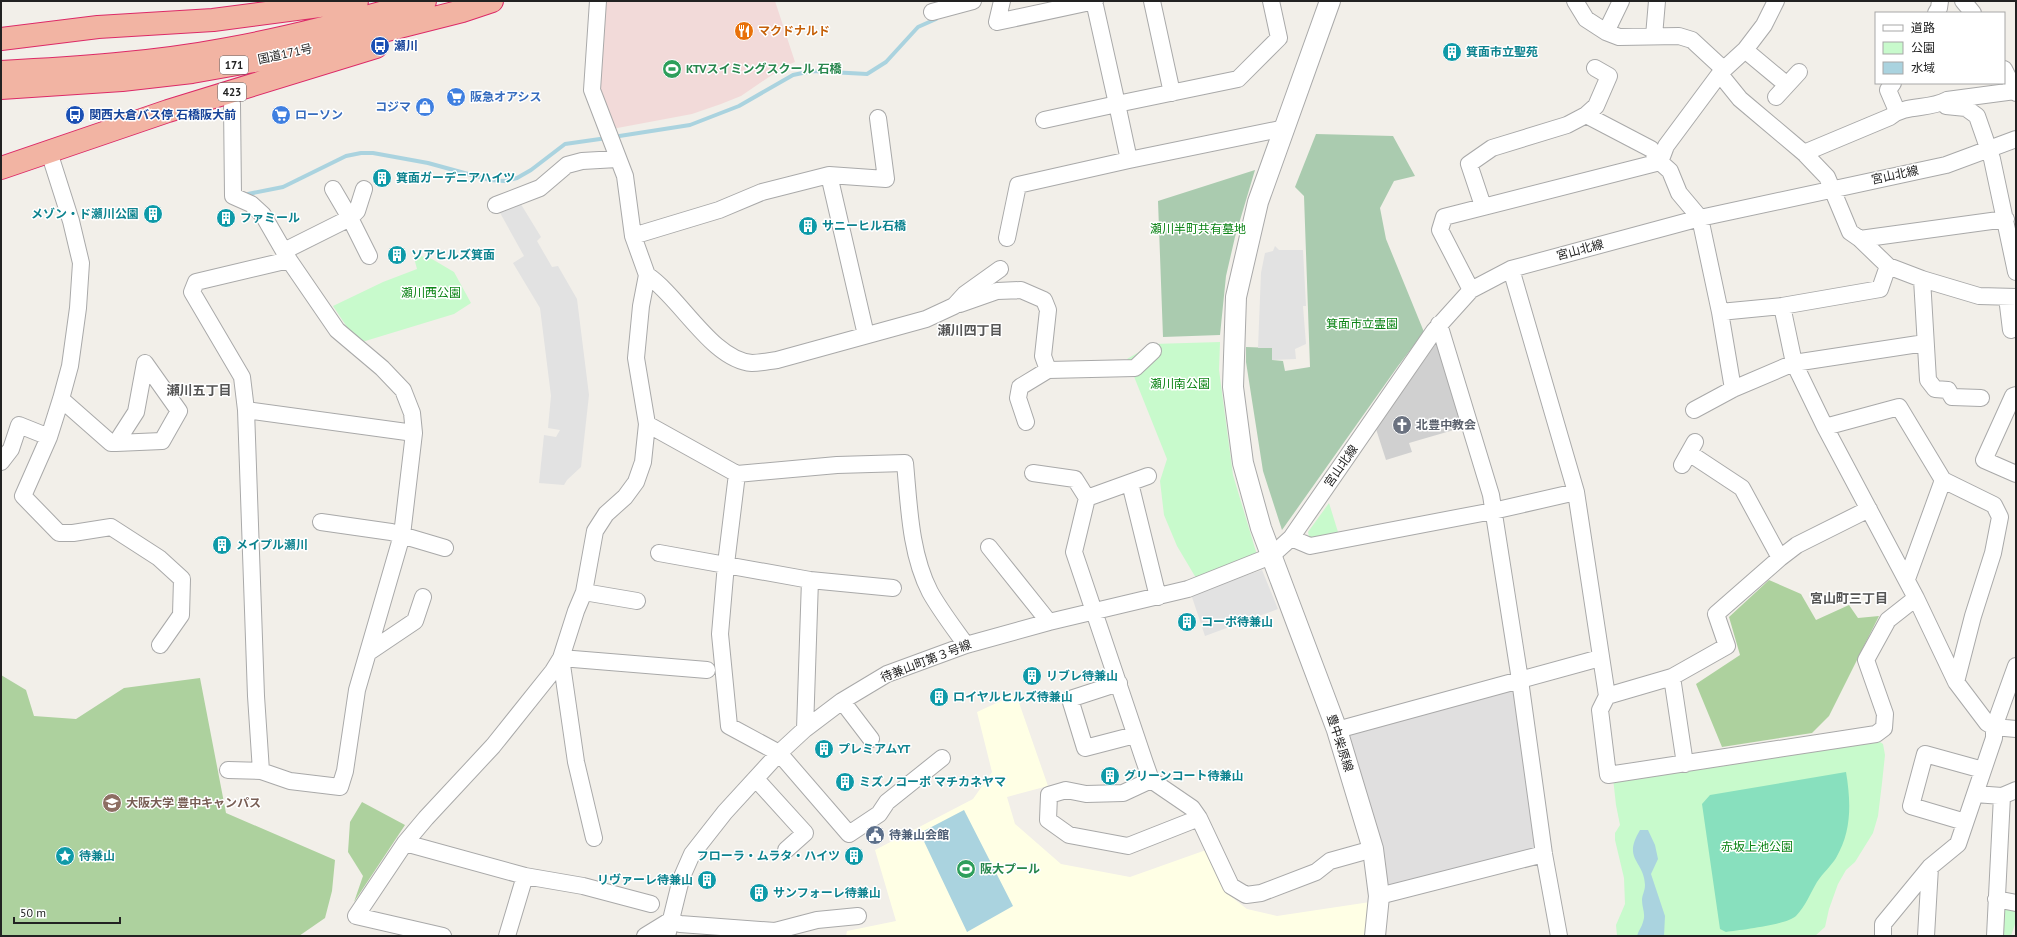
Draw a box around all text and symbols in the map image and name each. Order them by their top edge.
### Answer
legend [1875,12,2005,84]
restaurant icon: マクドナルド [733,20,755,42]
text: 道路 [1911,20,1935,35]
place label: マクドナルド [758,23,830,38]
bus stop icon: 瀬川 [369,35,391,57]
place label: 瀬川 [394,38,418,53]
street label: 国道171号 [256,40,314,67]
text: 公園 [1911,40,1935,55]
building icon: 箕面市立聖苑 [1441,41,1463,63]
place label: 箕面市立聖苑 [1466,44,1538,59]
road number: 171 [220,56,248,74]
sports icon: KTVスイミングスクール 石橋 [661,58,683,80]
text: 水域 [1911,60,1935,75]
place label: KTVスイミングスクール 石橋 [686,61,843,76]
road number: 423 [218,83,246,101]
supermarket icon: 阪急オアシス [445,86,467,108]
place label: 阪急オアシス [470,89,542,104]
shop icon: コジマ [414,96,436,118]
place label: コジマ [375,99,411,114]
bus stop icon: 関西大倉バス停 石橋阪大前 [64,104,86,126]
supermarket icon: ローソン [270,104,292,126]
place label: 関西大倉バス停 石橋阪大前 [89,107,236,122]
place label: ローソン [295,107,343,122]
street label: 宮山北線 [1870,162,1920,187]
building icon: 箕面ガーデニアハイツ [371,167,393,189]
place label: 箕面ガーデニアハイツ [396,170,515,185]
building icon: メゾン・ド瀬川公園 [142,203,164,225]
place label: メゾン・ド瀬川公園 [31,206,139,221]
building icon: ファミール [215,207,237,229]
place label: ファミール [240,210,300,225]
building icon: サニーヒル石橋 [797,215,819,237]
place label: サニーヒル石橋 [822,218,907,233]
park label: 瀬川半町共有墓地 [1150,221,1246,236]
street label: 宮山北線 [1555,236,1605,263]
building icon: ソアヒルズ箕面 [386,244,408,266]
place label: ソアヒルズ箕面 [411,247,495,262]
park label: 瀬川西公園 [401,285,461,300]
park label: 箕面市立霊園 [1326,316,1398,331]
district label: 瀬川四丁目 [937,322,1003,339]
park label: 瀬川南公園 [1150,376,1210,391]
district label: 瀬川五丁目 [166,382,232,399]
church icon: 北豊中教会 [1391,414,1413,436]
place label: 北豊中教会 [1416,417,1476,432]
street label: 宮山北線 [1321,442,1361,490]
building icon: メイプル瀬川 [211,534,233,556]
place label: メイプル瀬川 [236,537,308,552]
district label: 宮山町三丁目 [1810,590,1888,607]
building icon: コーポ待兼山 [1176,611,1198,633]
place label: コーポ待兼山 [1201,614,1273,629]
street label: 待兼山町第３号線 [878,636,973,685]
building icon: リブレ待兼山 [1021,665,1043,687]
place label: リブレ待兼山 [1046,668,1118,683]
building icon: ロイヤルヒルズ待兼山 [928,686,950,708]
place label: ロイヤルヒルズ待兼山 [953,689,1073,704]
street label: 豊中柴原線 [1324,712,1357,774]
building icon: プレミアムYT [813,738,835,760]
place label: プレミアムYT [838,741,910,756]
building icon: グリーンコート待兼山 [1099,765,1121,787]
place label: グリーンコート待兼山 [1124,768,1243,783]
building icon: ミズノコーポ マチカネヤマ [834,771,856,793]
place label: ミズノコーポ マチカネヤマ [859,774,1006,789]
school or university icon: 大阪大学 豊中キャンパス [101,792,123,814]
place label: 大阪大学 豊中キャンパス [126,795,261,810]
public building icon: 待兼山会館 [864,824,886,846]
place label: 待兼山会館 [889,827,949,842]
park label: 赤坂上池公園 [1721,839,1793,854]
place icon: 待兼山 [54,845,76,867]
building icon: フローラ・ムラタ・ハイツ [843,845,865,867]
place label: 待兼山 [79,848,115,863]
place label: フローラ・ムラタ・ハイツ [697,848,840,863]
sports icon: 阪大プール [955,858,977,880]
place label: 阪大プール [980,861,1040,876]
building icon: リヴァーレ待兼山 [696,869,718,891]
place label: リヴァーレ待兼山 [597,872,693,887]
building icon: サンフォーレ待兼山 [748,882,770,904]
place label: サンフォーレ待兼山 [773,885,881,900]
scale bar [14,899,120,925]
text: 50 m [20,905,46,920]

